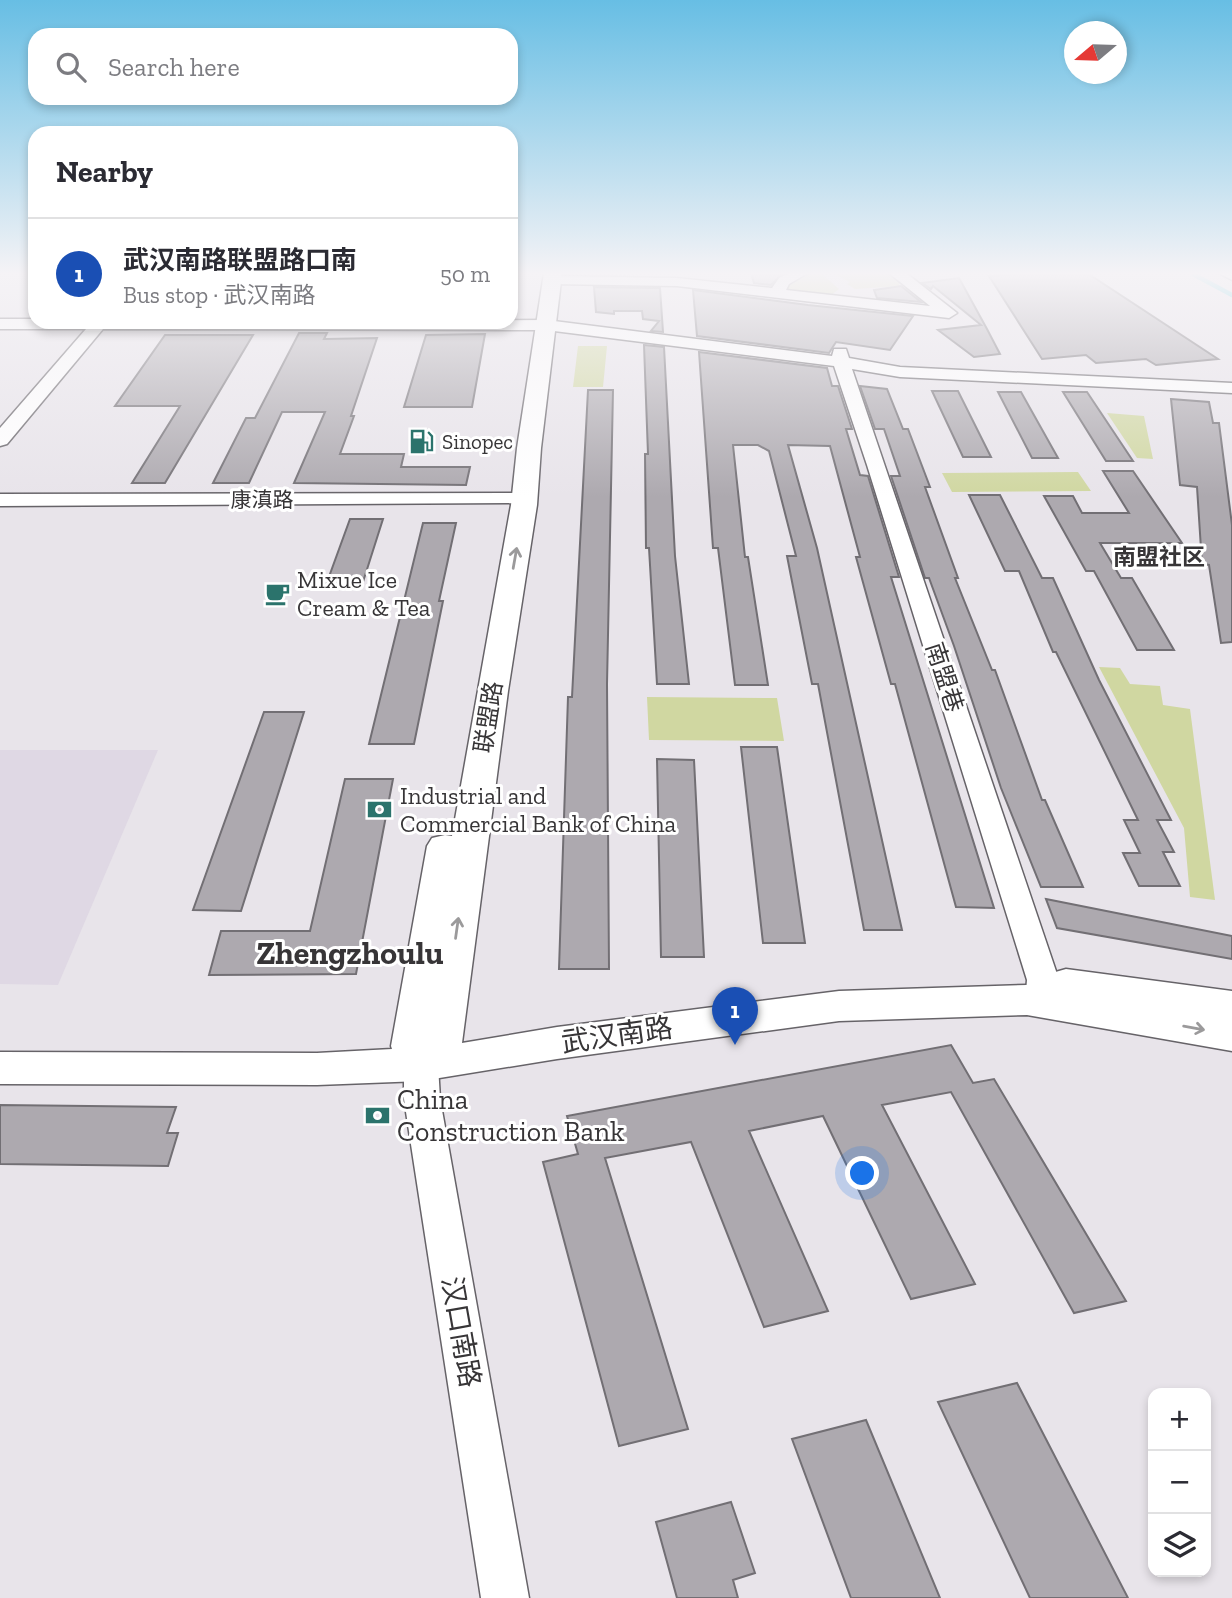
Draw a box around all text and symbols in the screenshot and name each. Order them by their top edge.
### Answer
north arrow [1064,21,1127,84]
search box [28,28,518,105]
icon: search [52,48,90,86]
text: Search here [108,51,240,83]
text: Nearby [56,154,153,190]
text: 武汉南路联盟路口南 [123,244,357,276]
text: 1 [74,260,84,288]
text: 50 m [440,260,490,288]
text: Bus stop · 武汉南路 [123,281,316,309]
fuel station icon: Sinopec [408,427,436,455]
place label: Sinopec [442,429,513,454]
street label: 康滇路 [231,487,294,512]
district label: 南盟社区 [1113,543,1205,571]
one-way arrow [509,547,522,570]
place label: Mixue Ice Cream & Tea [297,565,431,622]
cafe icon: Mixue Ice Cream & Tea [263,579,291,607]
street label: 南盟巷 [920,638,970,716]
street label: 联盟路 [468,679,508,755]
place label: Industrial and Commercial Bank of China [400,781,676,838]
bank icon: Industrial and Commercial Bank of China [366,795,394,823]
one-way arrow [451,917,464,940]
district label: Zhengzhoulu [256,934,444,972]
pin: 1 [712,987,758,1045]
street label: 武汉南路 [559,1011,675,1059]
one-way arrow [1182,1022,1204,1035]
place label: China Construction Bank [397,1083,625,1148]
bank icon: China Construction Bank [363,1101,391,1129]
your location [845,1156,879,1190]
street label: 汉口南路 [435,1274,487,1390]
map controls [1148,1388,1211,1577]
button: + [1148,1388,1211,1451]
button: − [1148,1451,1211,1514]
button: layers [1148,1514,1211,1577]

